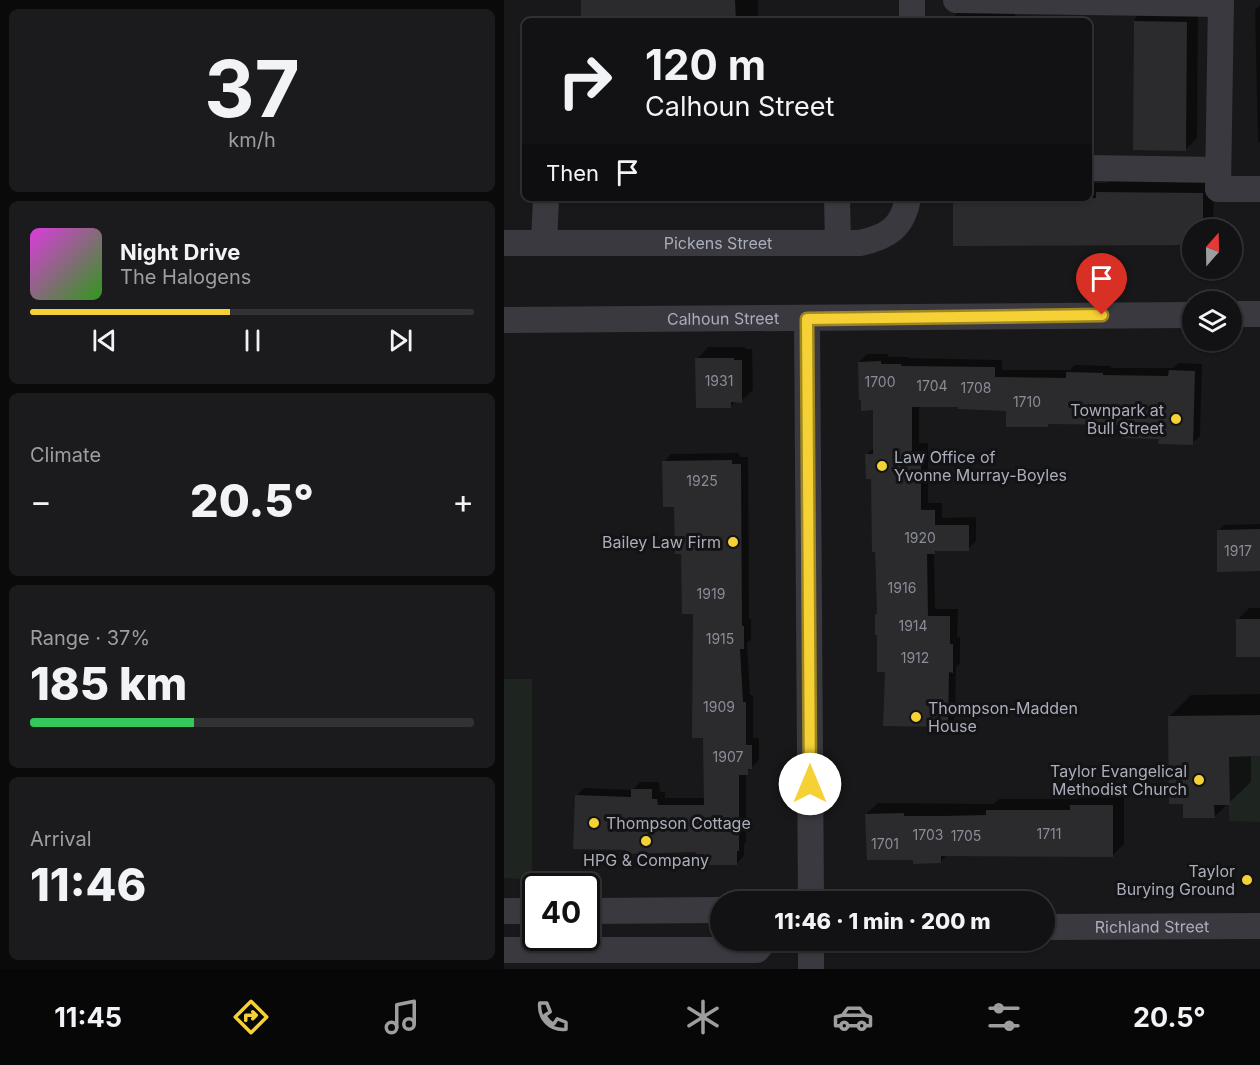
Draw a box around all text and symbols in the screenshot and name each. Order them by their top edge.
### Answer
text: 120 m [645,39,766,90]
text: 37 [204,41,300,136]
icon: right [546,42,624,120]
text: Calhoun Street [645,90,834,123]
text: km/h [228,128,276,152]
icon: arrive [611,156,644,189]
text: Then [546,160,599,186]
north arrow [1182,219,1242,279]
map controls [1182,219,1242,351]
street label: Pickens Street [664,233,772,253]
text: Night Drive [120,239,240,265]
pin [1076,253,1127,315]
icon: arrive [1085,262,1118,295]
text: The Halogens [120,265,251,289]
button: layers [1182,291,1242,351]
street label: Calhoun Street [667,308,779,329]
icon: previous [88,324,121,357]
icon: pause [236,324,269,357]
icon: next [384,324,417,357]
house number: 1931 [705,372,733,389]
house number: 1700 [864,373,896,390]
house number: 1704 [916,377,948,394]
house number: 1708 [961,379,991,396]
house number: 1710 [1013,393,1041,410]
place label: Townpark at Bull Street [1070,400,1164,438]
marker: Townpark at Bull Street [1169,412,1183,426]
text: Climate [30,443,101,467]
place label: Law Office of Yvonne Murray-Boyles [894,447,1067,485]
marker: Law Office of Yvonne Murray-Boyles [875,459,889,473]
house number: 1925 [686,472,718,489]
text: 20.5° [190,473,314,528]
text: − [30,481,52,521]
text: + [452,481,474,521]
house number: 1920 [904,529,936,546]
place label: Bailey Law Firm [602,532,721,552]
marker: Bailey Law Firm [726,535,740,549]
house number: 1917 [1224,542,1252,559]
house number: 1916 [888,579,916,596]
house number: 1919 [697,585,725,602]
house number: 1914 [898,617,928,634]
text: Range · 37% [30,626,150,650]
house number: 1915 [706,630,734,647]
house number: 1912 [901,649,929,666]
text: 185 km [30,656,187,711]
house number: 1909 [703,698,735,715]
place label: Thompson-Madden House [928,698,1078,736]
marker: Thompson-Madden House [909,710,923,724]
house number: 1907 [713,748,744,765]
position arrow [778,752,842,816]
place label: Taylor Evangelical Methodist Church [1050,761,1187,799]
marker: Taylor Evangelical Methodist Church [1192,773,1206,787]
place label: Thompson Cottage [606,813,751,833]
marker: Thompson Cottage [587,816,601,830]
house number: 1711 [1036,825,1062,842]
house number: 1703 [913,826,943,843]
text: Arrival [30,827,92,851]
house number: 1705 [951,827,981,844]
marker: HPG & Company [639,834,653,848]
house number: 1701 [871,835,899,852]
place label: HPG & Company [583,850,709,870]
text: 11:46 [30,857,146,912]
place label: Taylor Burying Ground [1116,861,1235,899]
speed limit sign: 40 [522,873,600,951]
marker: Taylor Burying Ground [1240,873,1254,887]
text: 11:46 · 1 min · 200 m [774,908,991,934]
street label: Richland Street [1095,916,1209,937]
icon: directions [230,996,272,1038]
icon: music [381,996,423,1038]
icon: phone [531,996,573,1038]
icon: climate [682,996,724,1038]
icon: car [832,996,874,1038]
icon: filters [983,996,1025,1038]
text: 11:45 [54,1001,122,1034]
text: 20.5° [1133,1001,1206,1034]

